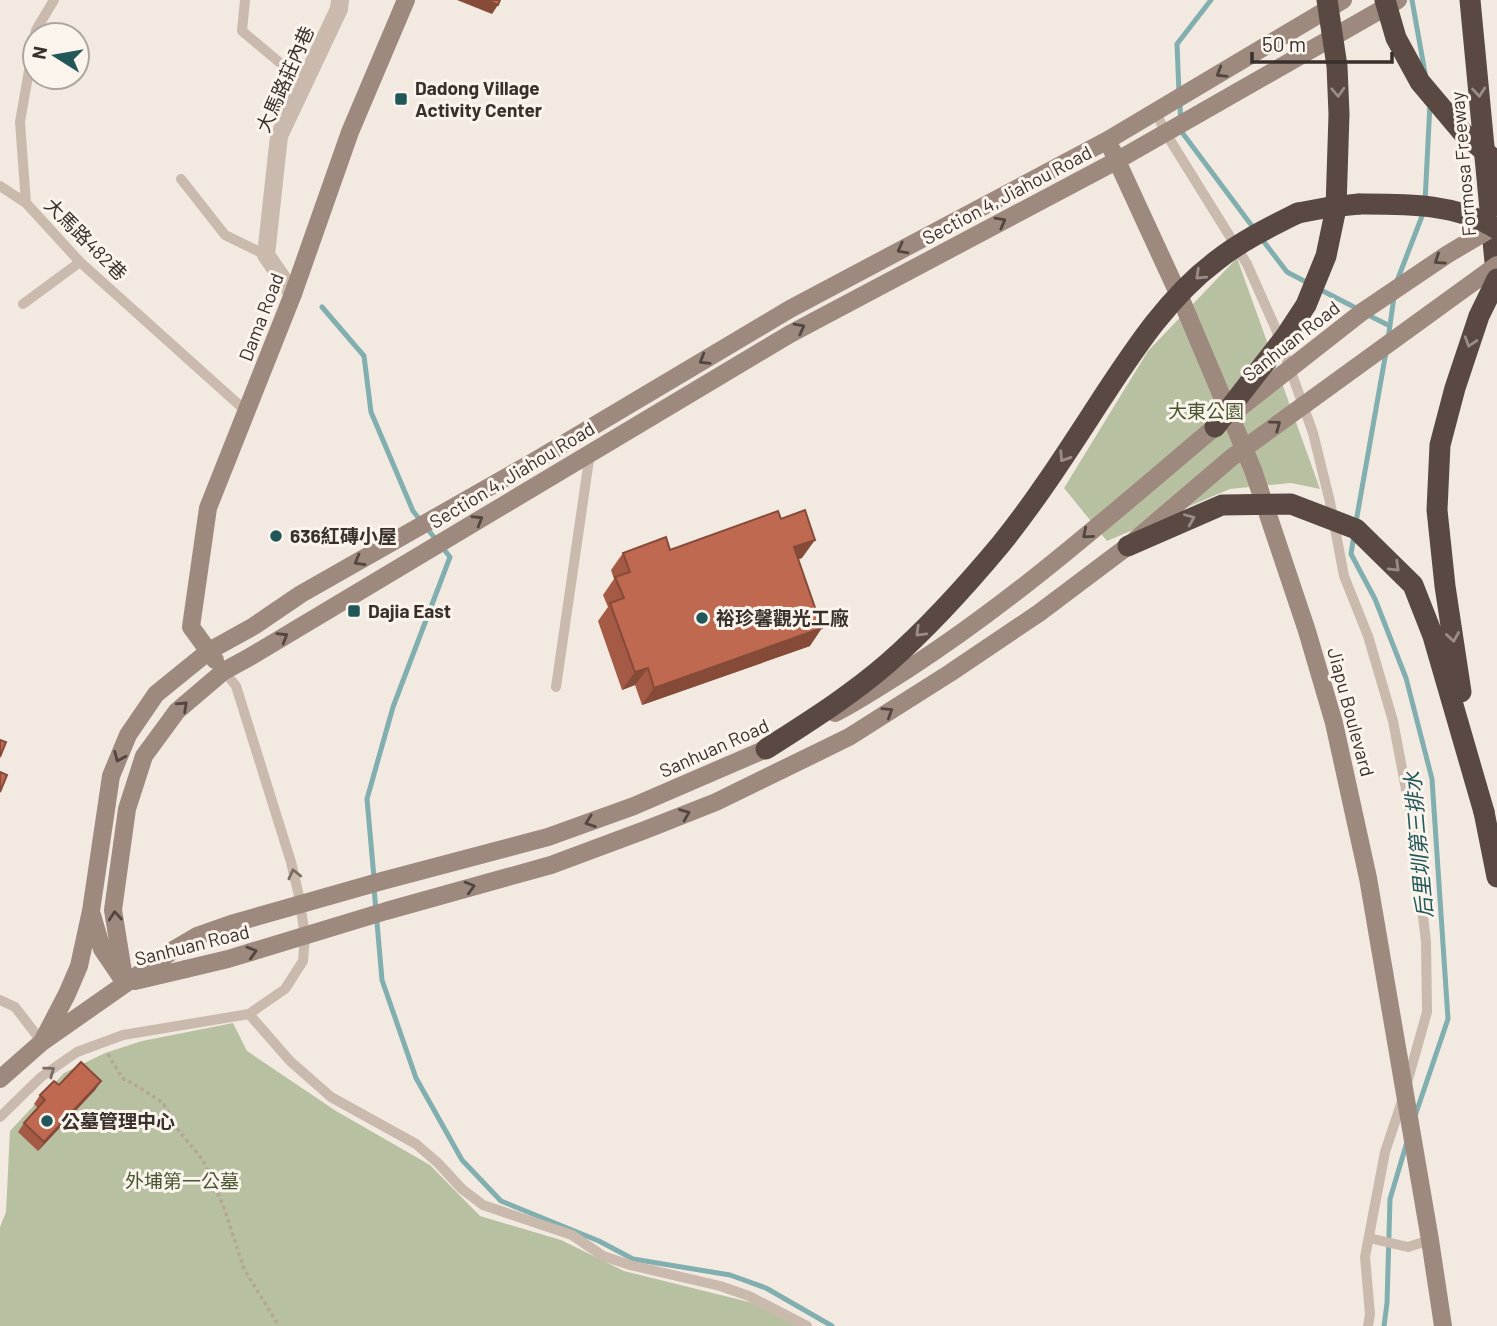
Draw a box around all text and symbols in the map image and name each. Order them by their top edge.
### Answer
north arrow [21,21,91,91]
scale bar [1252,21,1392,65]
street label: 大馬路莊內巷 [251,22,318,136]
text: 50 m [1262,31,1306,56]
text: N [26,44,51,61]
one-way arrow [1216,64,1229,77]
place label: Dadong Village Activity Center [415,76,543,121]
one-way arrow [1331,87,1346,98]
one-way arrow [1471,87,1486,98]
marker: Dadong Village Activity Center [393,91,409,107]
street label: Formosa Freeway [1445,91,1480,237]
street label: Section 4, Jiahou Road [918,140,1095,249]
street label: 大馬路482巷 [41,193,132,284]
one-way arrow [994,217,1006,230]
one-way arrow [897,241,910,254]
one-way arrow [1433,252,1446,265]
one-way arrow [1195,267,1208,280]
street label: Dama Road [233,269,288,364]
street label: Sanhuan Road [1237,295,1344,386]
one-way arrow [793,323,805,337]
one-way arrow [1464,335,1479,347]
one-way arrow [698,352,711,365]
park label: 大東公園 [1168,399,1244,422]
street label: Section 4, Jiahou Road [425,416,598,533]
one-way arrow [1268,421,1280,434]
one-way arrow [1059,449,1072,462]
one-way arrow [1184,513,1196,527]
one-way arrow [471,515,484,528]
place label: 636紅磚小屋 [290,524,397,547]
one-way arrow [1083,526,1096,538]
marker: 636紅磚小屋 [268,528,284,544]
one-way arrow [354,553,367,566]
one-way arrow [1387,559,1400,572]
place label: Dajia East [368,599,451,622]
marker: Dajia East [346,603,362,619]
place label: 裕珍馨觀光工廠 [716,606,849,629]
marker: 裕珍馨觀光工廠 [694,610,710,626]
one-way arrow [915,624,928,637]
one-way arrow [1445,631,1460,643]
one-way arrow [276,632,289,645]
street label: Jiapu Boulevard [1323,645,1380,779]
one-way arrow [175,702,188,714]
one-way arrow [881,707,894,720]
street label: Sanhuan Road [656,713,772,782]
one-way arrow [113,750,127,763]
water label: 后里圳第三排水 [1399,770,1436,919]
one-way arrow [679,809,691,823]
one-way arrow [584,814,596,828]
one-way arrow [288,869,302,881]
one-way arrow [464,881,476,896]
one-way arrow [108,910,123,921]
street label: Sanhuan Road [132,919,252,970]
one-way arrow [246,945,258,960]
one-way arrow [42,1067,55,1079]
place label: 公墓管理中心 [61,1109,175,1132]
marker: 公墓管理中心 [39,1113,55,1129]
park label: 外埔第一公墓 [125,1169,239,1192]

